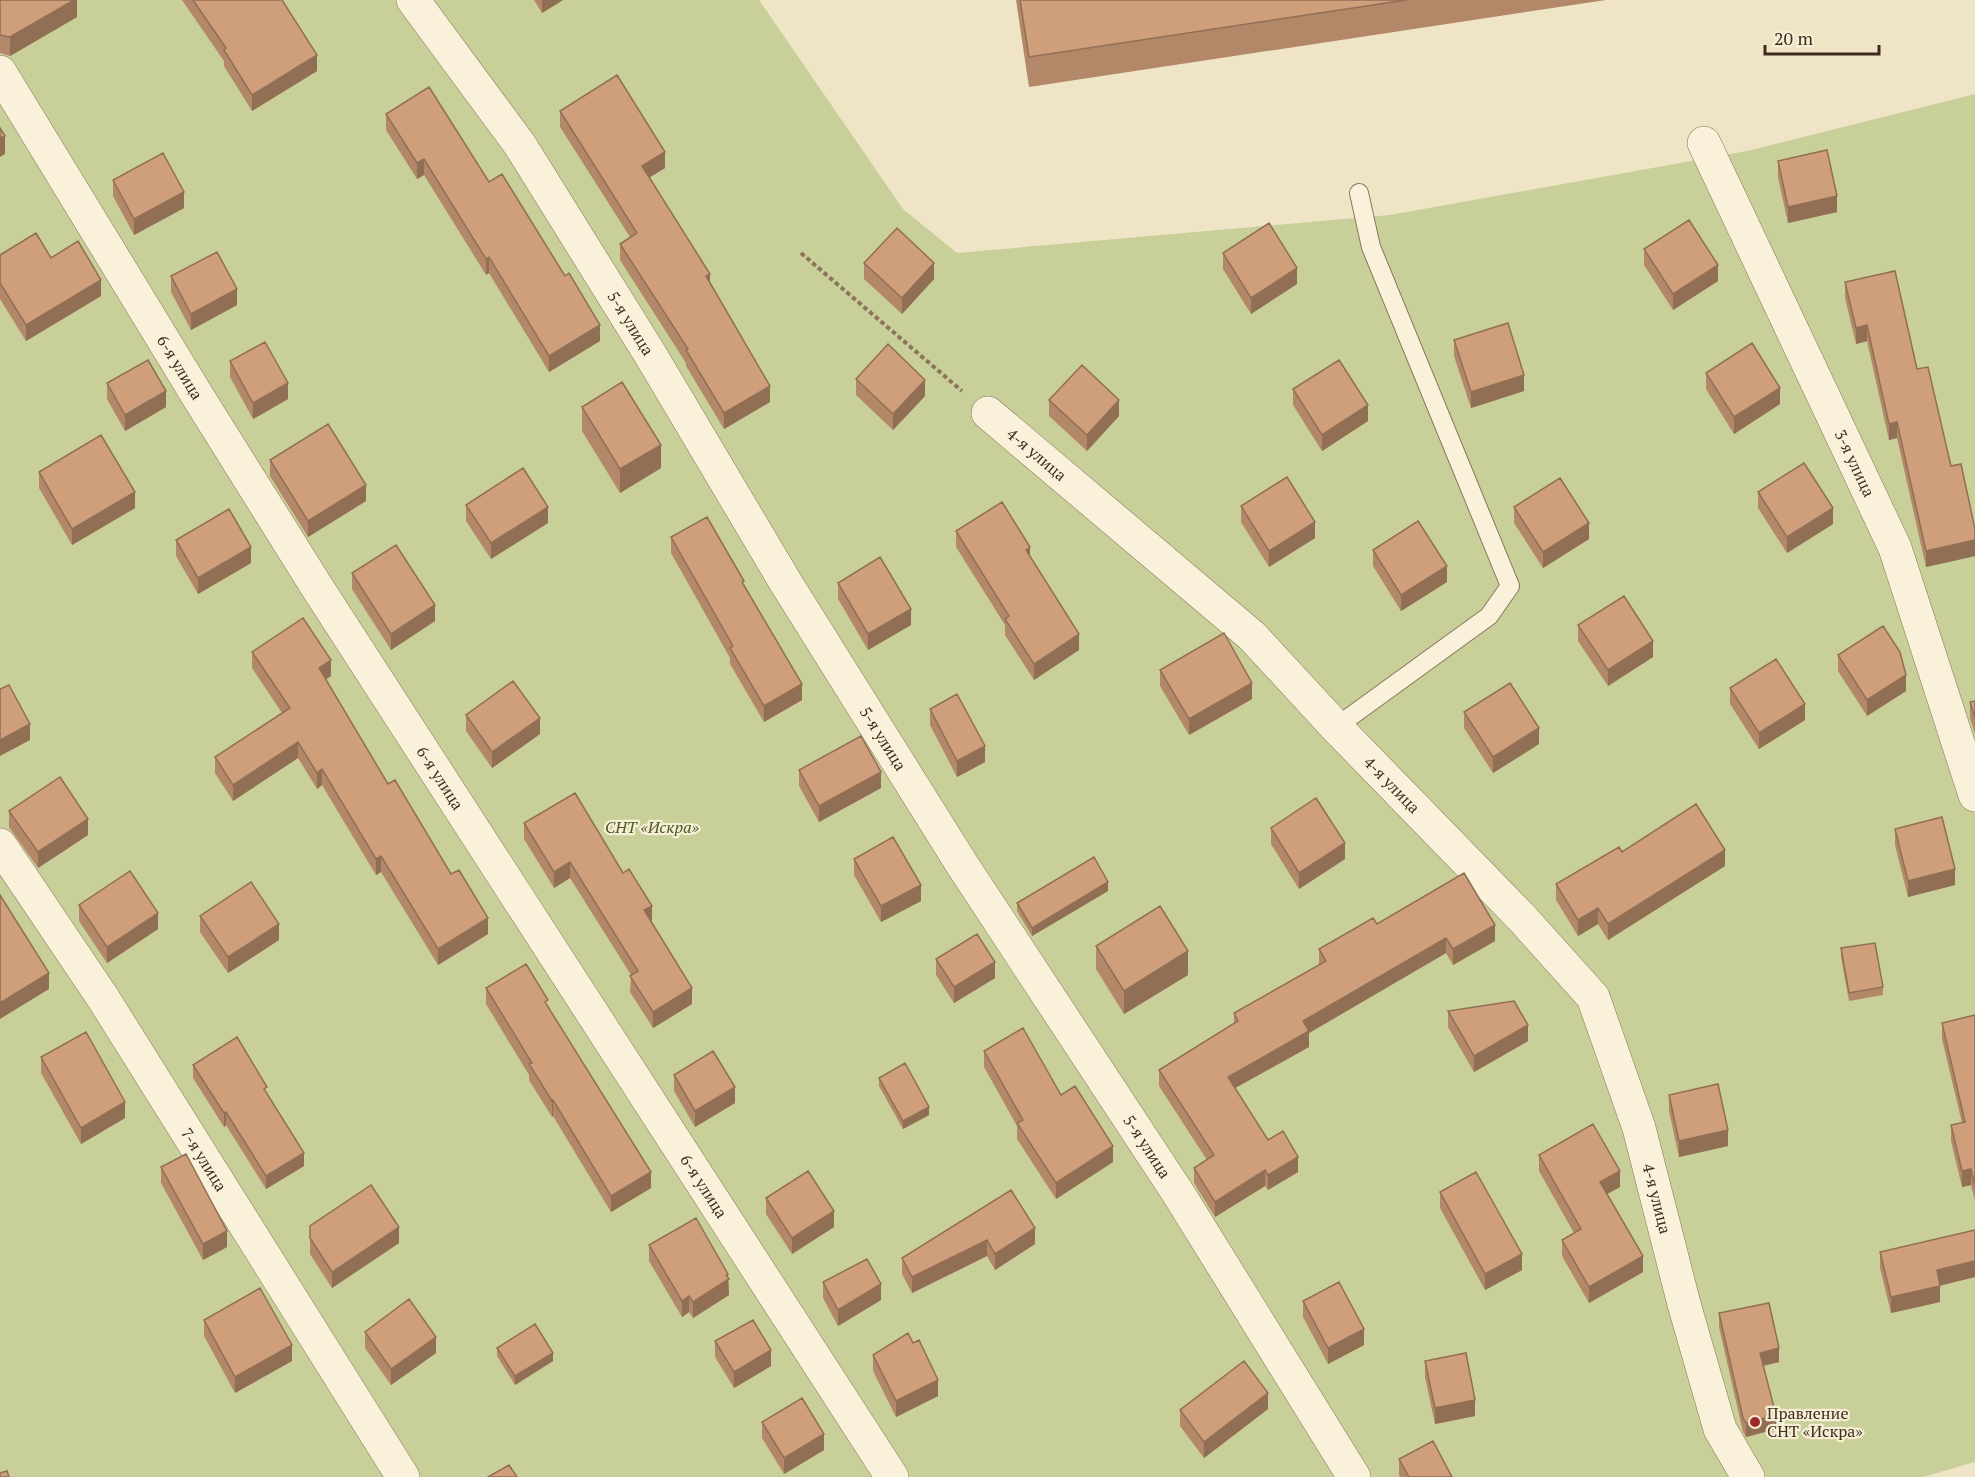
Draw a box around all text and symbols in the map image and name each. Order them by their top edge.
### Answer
scale bar [1765,18,1879,56]
text: 20 m [1774,26,1814,50]
street label: 5-я улица [602,287,659,359]
street label: 6-я улица [152,331,208,404]
street label: 4-я улица [1002,423,1071,486]
street label: 3-я улица [1830,426,1880,500]
street label: 5-я улица [855,702,912,775]
street label: 6-я улица [412,742,469,814]
street label: 4-я улица [1359,751,1425,818]
park label: СНТ «Искра» [605,816,700,838]
street label: 5-я улица [1118,1110,1176,1182]
street label: 7-я улица [176,1124,232,1195]
street label: 6-я улица [675,1150,733,1222]
street label: 4-я улица [1638,1161,1677,1236]
place label: Правление СНТ «Искра» [1767,1402,1863,1442]
marker: Правление СНТ «Искра» [1748,1415,1762,1429]

